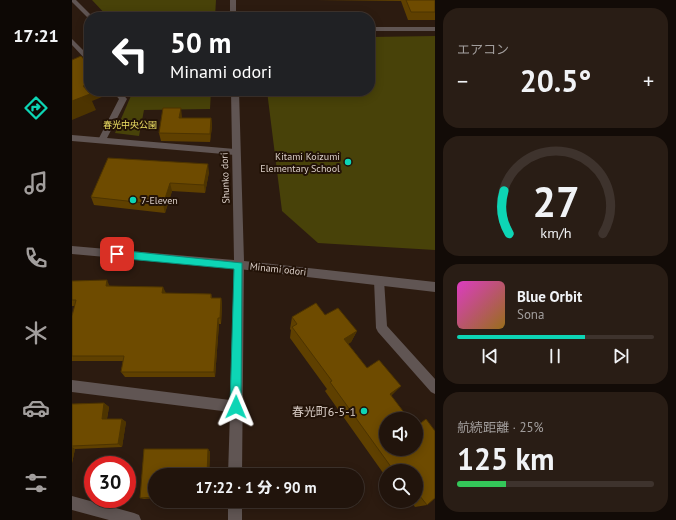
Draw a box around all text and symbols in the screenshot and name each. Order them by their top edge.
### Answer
text: 17:21 [13,24,59,47]
text: 50 m [170,24,231,61]
icon: left [104,28,156,80]
text: エアコン [457,41,509,58]
text: Minami odori [170,60,272,83]
text: 20.5° [520,61,591,100]
text: − [457,67,468,95]
text: + [643,67,654,95]
icon: directions [22,94,50,122]
park label: 春光中央公園 [103,119,157,130]
place label: Kitami Koizumi Elementary School [260,150,340,175]
street label: Shunko dori [218,152,232,204]
marker: Kitami Koizumi Elementary School [343,157,353,167]
icon: music [22,169,50,197]
text: 27 [532,175,579,228]
place label: 7-Eleven [141,194,178,207]
marker: 7-Eleven [128,195,138,205]
text: km/h [540,223,571,242]
pin [100,237,134,271]
icon: arrive [106,243,128,265]
icon: phone [22,244,50,272]
street label: Minami odori [249,260,307,278]
text: Blue Orbit [517,287,582,306]
text: Sona [517,306,544,323]
icon: climate [22,319,50,347]
icon: previous [479,345,501,367]
icon: pause [544,345,566,367]
icon: next [610,345,632,367]
position arrow [215,386,257,428]
icon: car [22,394,50,422]
place label: 春光町6-5-1 [292,404,356,419]
marker: 春光町6-5-1 [359,406,369,416]
map controls [379,412,423,508]
button: sound [379,412,423,456]
text: 航続距離 · 25% [457,419,544,436]
text: 125 km [457,439,555,478]
speed limit sign: 30 [84,456,136,508]
button: search [379,464,423,508]
icon: filters [22,469,50,497]
text: 17:22 · 1 分 · 90 m [195,478,317,497]

